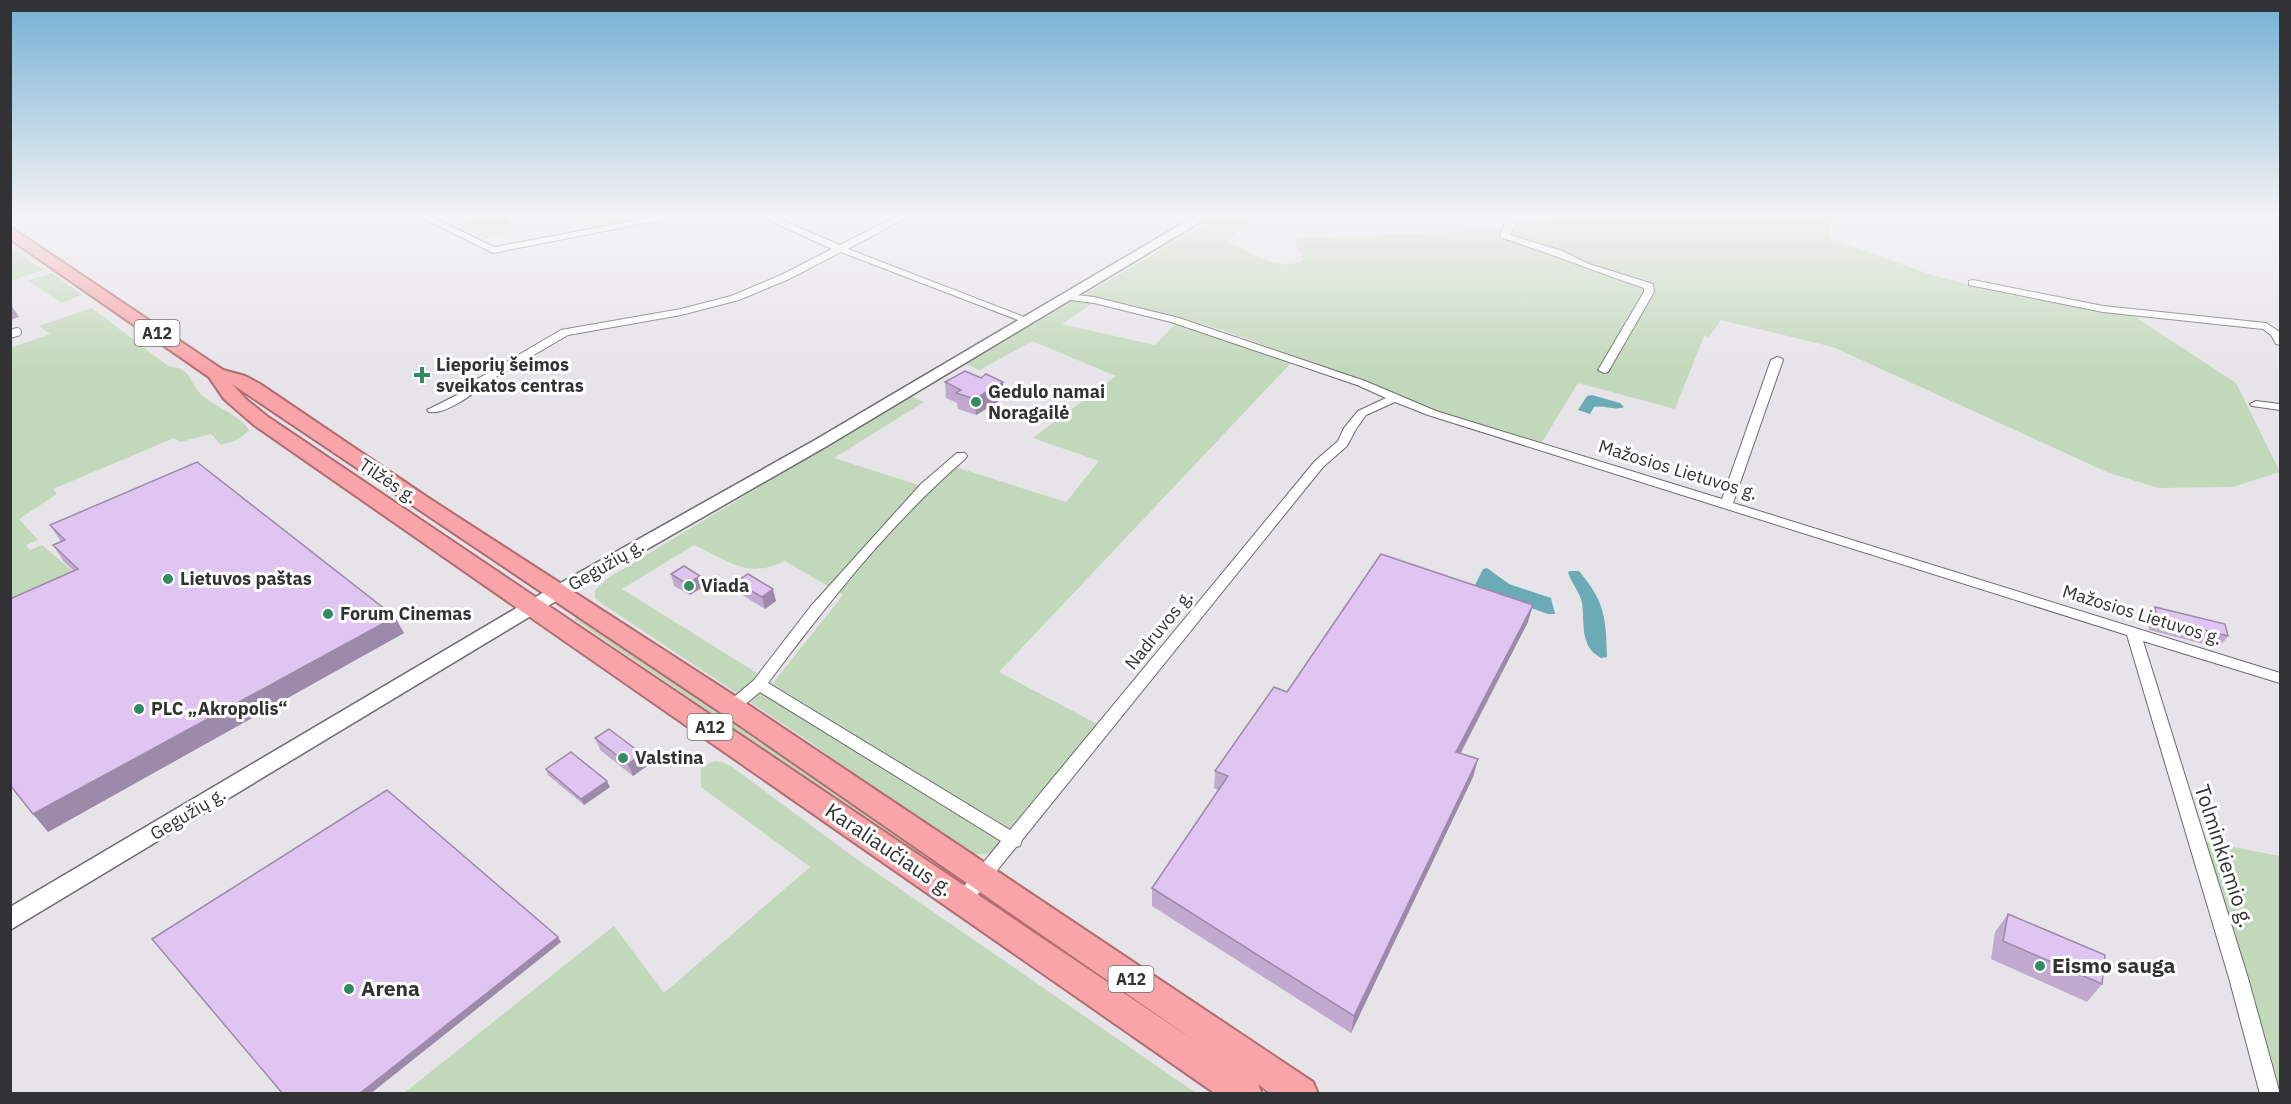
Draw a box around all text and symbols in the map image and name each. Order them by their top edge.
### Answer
road number: A12 [134,320,180,346]
place label: Lieporių šeimos sveikatos centras [436,353,584,397]
marker: Lieporių šeimos sveikatos centras [413,366,431,384]
place label: Gedulo namai Noragailė [988,380,1105,424]
marker: Gedulo namai Noragailė [969,395,983,409]
street label: Mažosios Lietuvos g. [1596,434,1761,505]
street label: Tilžės g. [355,453,422,508]
street label: Gegužių g. [564,534,648,596]
place label: Lietuvos paštas [180,567,312,590]
marker: Lietuvos paštas [161,572,175,586]
place label: Viada [701,574,749,597]
marker: Viada [682,579,696,593]
street label: Mažosios Lietuvos g. [2060,579,2225,650]
street label: Nadruvos g. [1119,585,1198,674]
place label: Forum Cinemas [340,602,472,625]
marker: Forum Cinemas [321,607,335,621]
place label: PLC „Akropolis“ [151,697,288,720]
marker: PLC „Akropolis“ [132,702,146,716]
road number: A12 [688,714,732,740]
place label: Valstina [635,746,704,769]
marker: Valstina [616,751,630,765]
street label: Tolminkiemio g. [2189,781,2261,931]
street label: Gegužių g. [146,782,230,845]
street label: Karaliaučiaus g. [820,796,959,902]
place label: Eismo sauga [2052,951,2176,979]
marker: Eismo sauga [2033,959,2047,973]
road number: A12 [1108,966,1154,992]
place label: Arena [361,974,420,1002]
marker: Arena [342,982,356,996]

